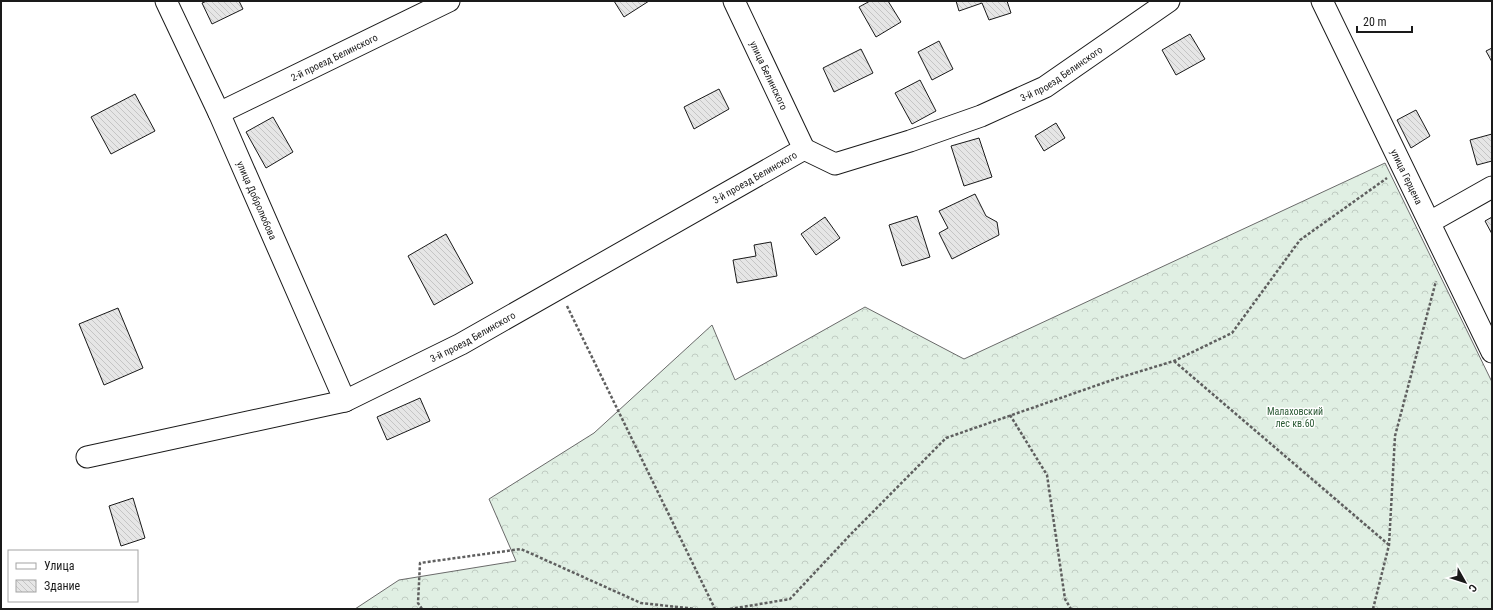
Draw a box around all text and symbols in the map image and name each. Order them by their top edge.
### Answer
scale bar [1357,8,1412,34]
text: 20 m [1363,15,1387,29]
street label: 2-й проезд Белинского [289,32,380,83]
street label: улица Белинского [748,39,790,112]
street label: 3-й проезд Белинского [1018,44,1105,104]
street label: улица Герцена [1389,147,1425,206]
street label: 3-й проезд Белинского [711,149,799,206]
street label: улица Добролюбова [235,159,279,242]
street label: 3-й проезд Белинского [428,309,517,364]
park label: Малаховский лес кв.60 [1267,406,1323,429]
legend [8,550,138,602]
text: Улица [44,559,75,573]
north arrow [1445,562,1485,602]
text: Здание [44,579,81,593]
text: С [1465,581,1479,595]

